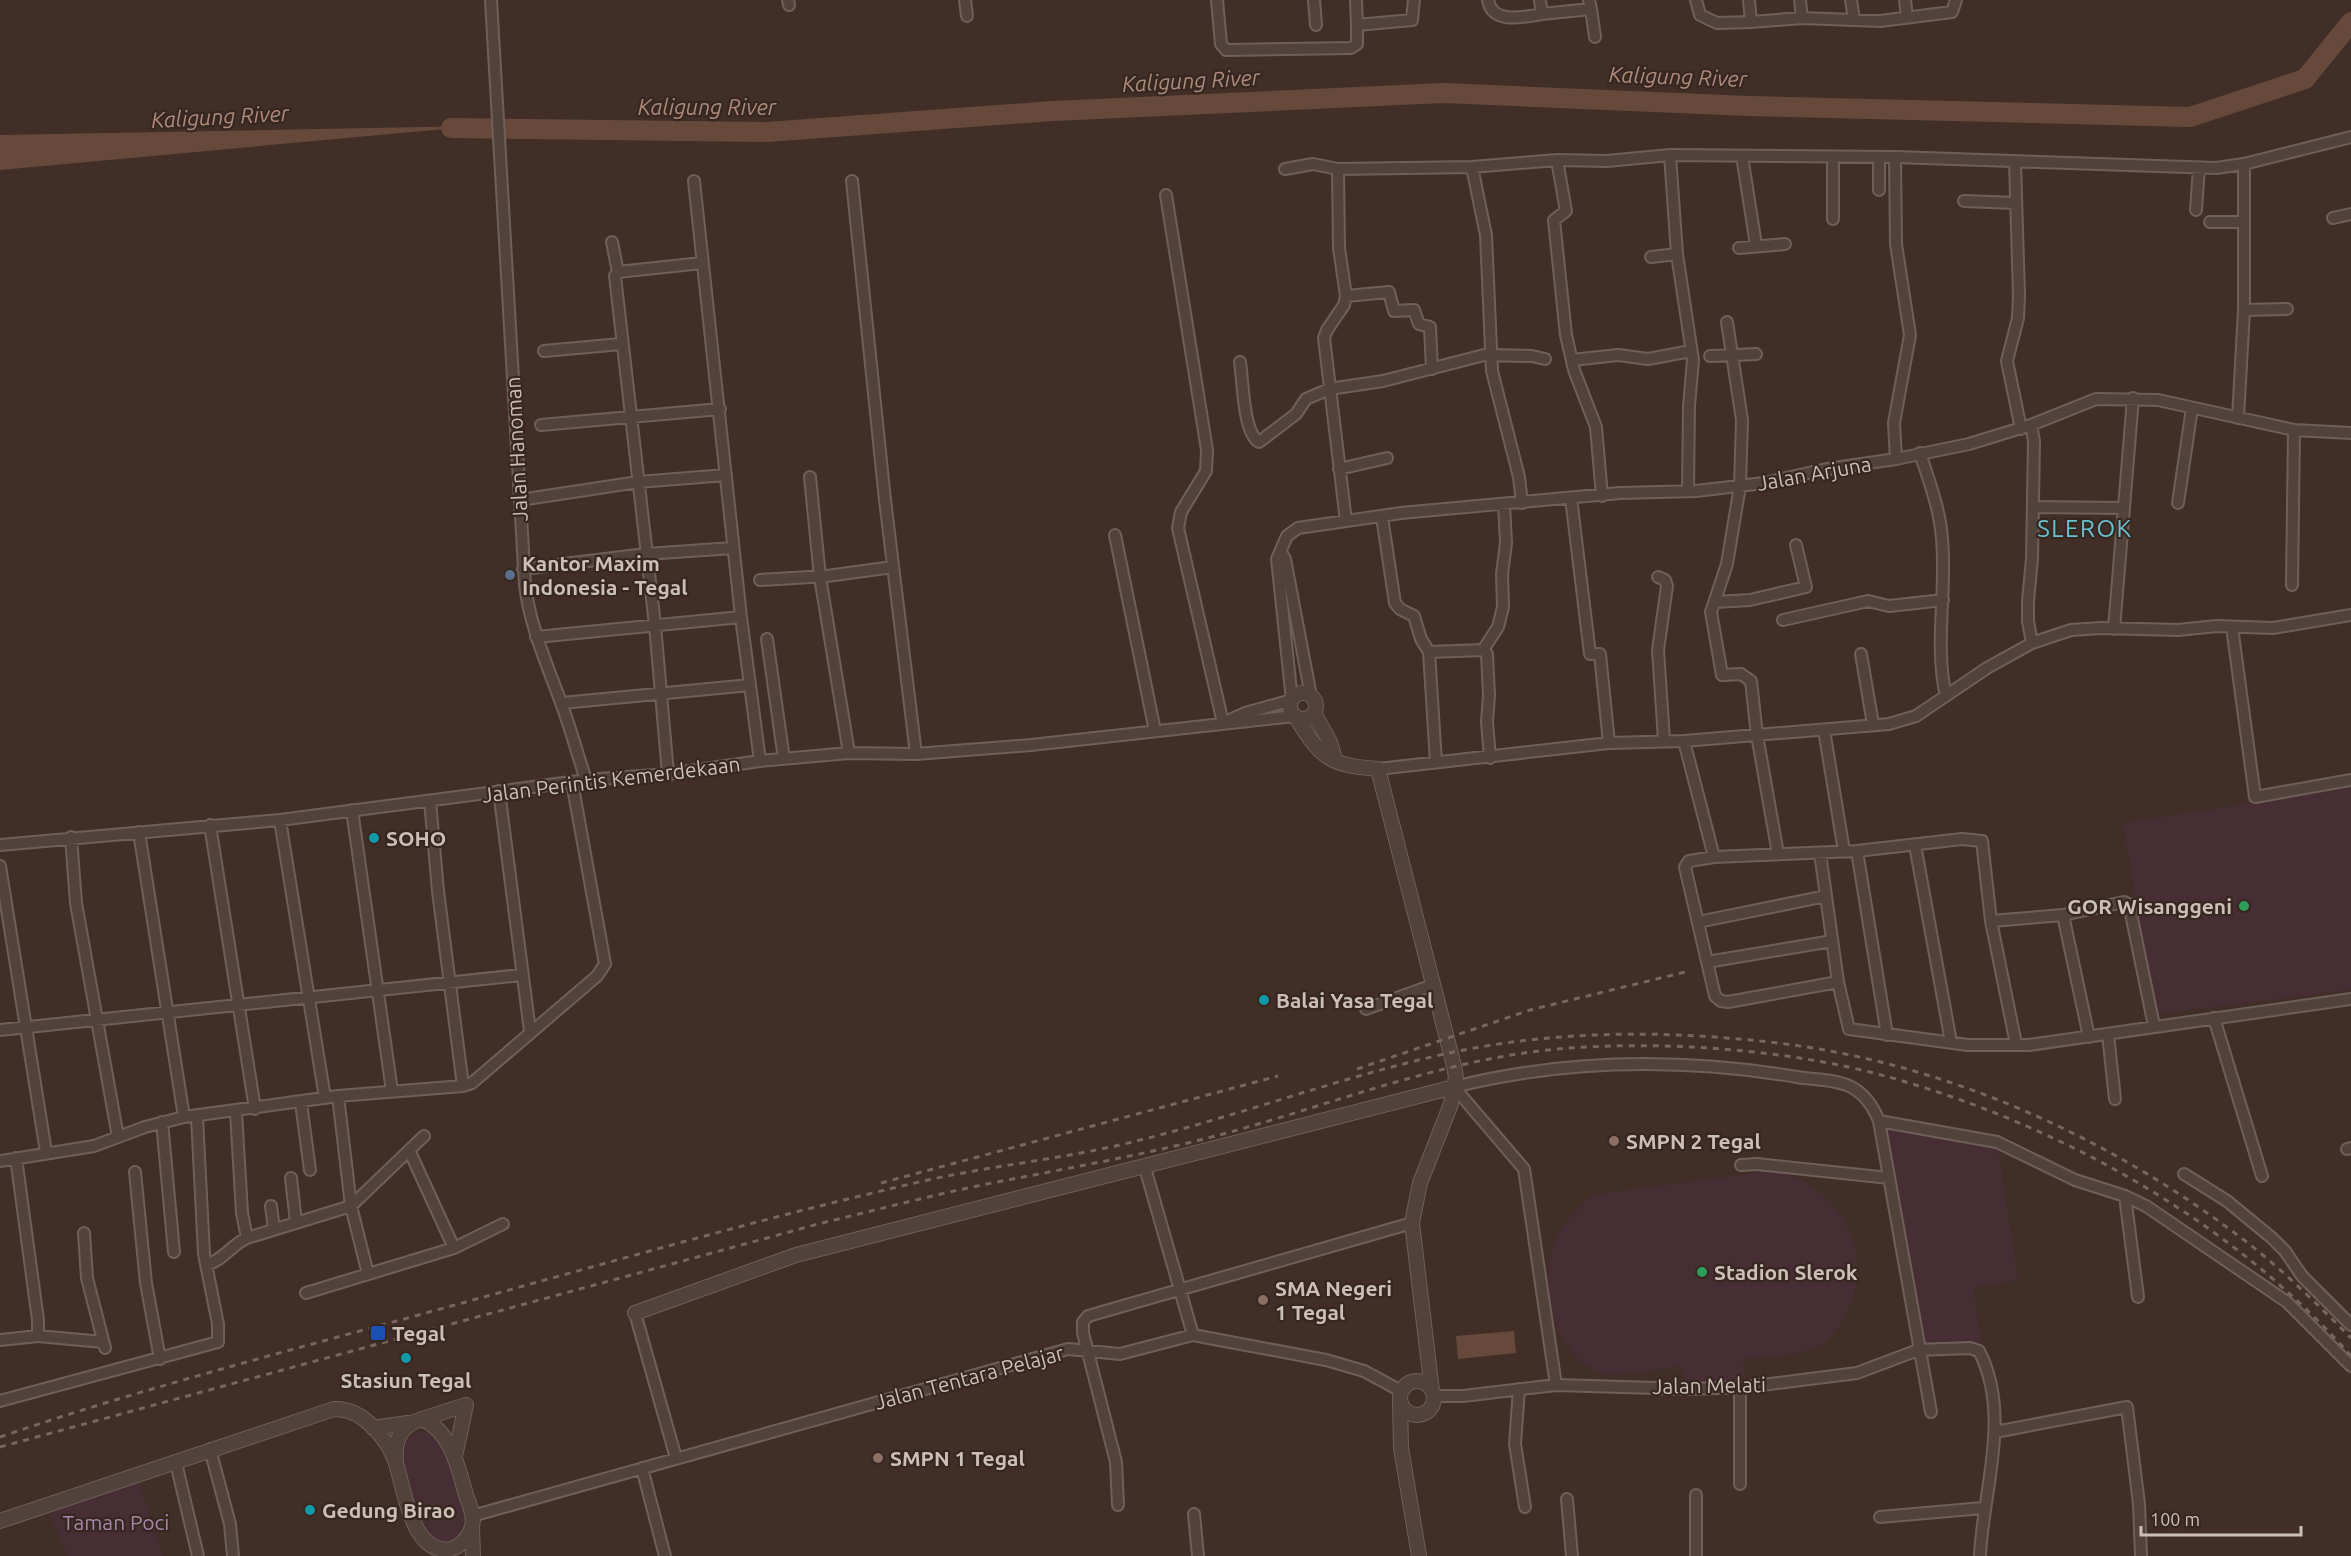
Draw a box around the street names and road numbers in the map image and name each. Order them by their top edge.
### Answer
street label: Jalan Hanoman [500,376,532,522]
street label: Jalan Arjuna [1755,451,1873,495]
street label: Jalan Perintis Kemerdekaan [480,751,742,807]
street label: Jalan Tentara Pelajar [872,1340,1066,1414]
street label: Jalan Melati [1652,1372,1766,1398]

